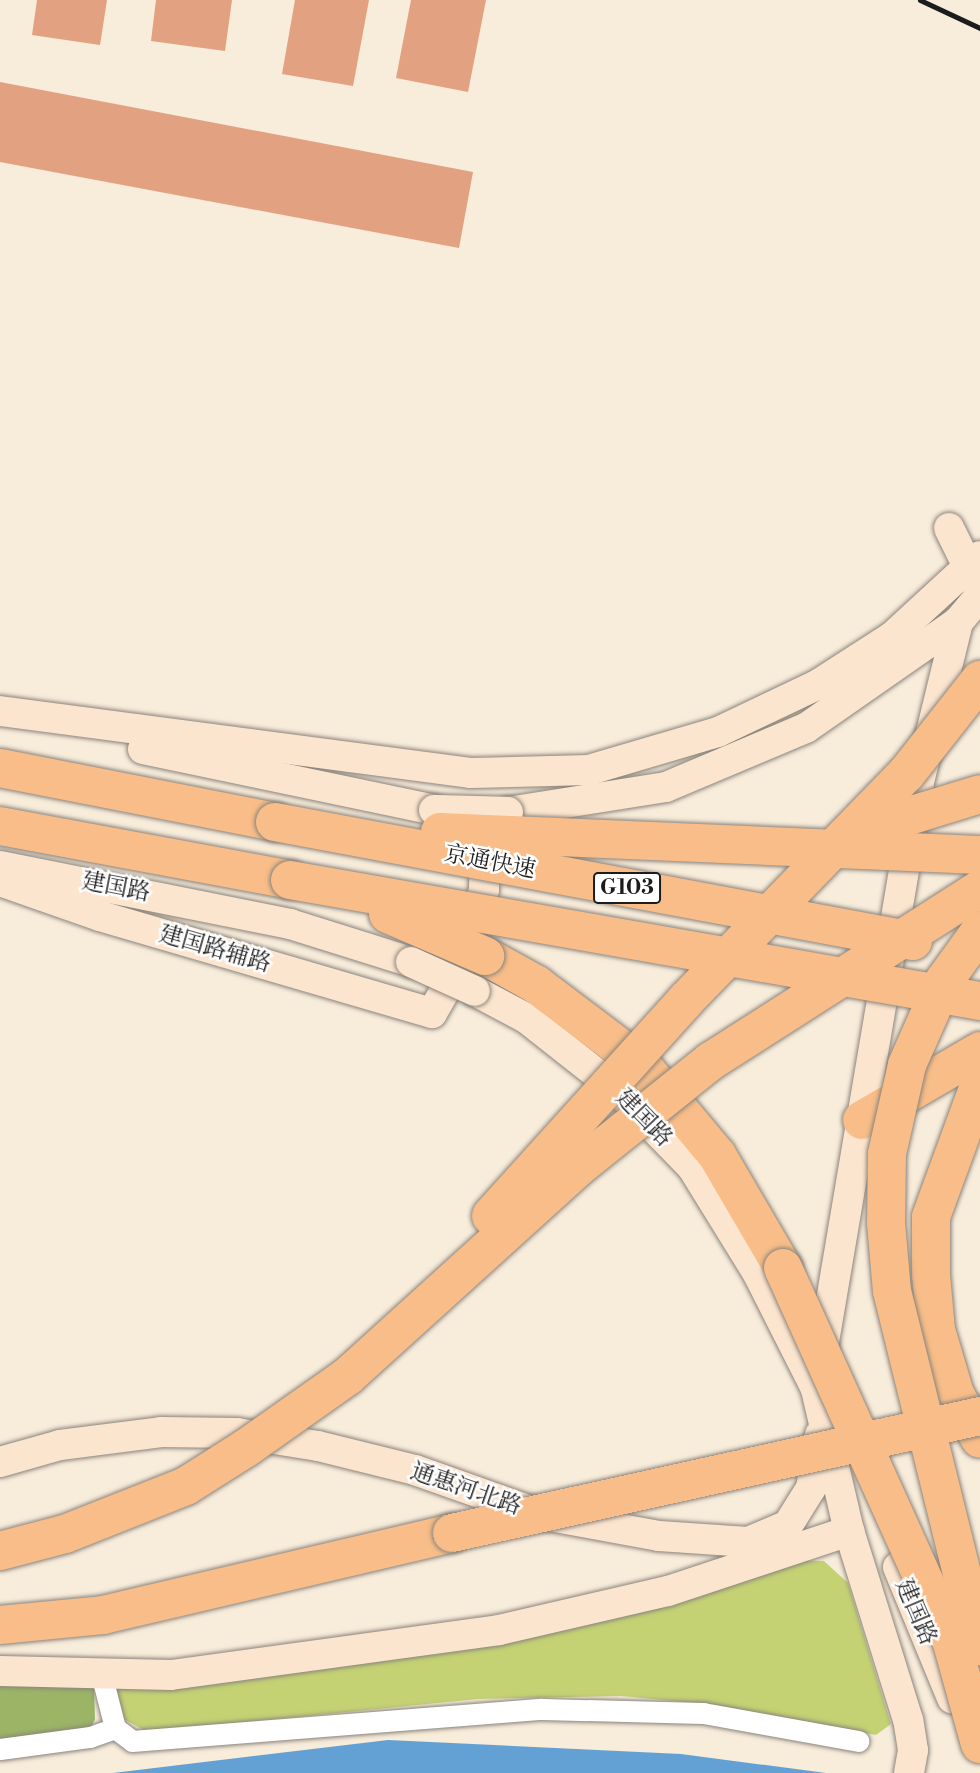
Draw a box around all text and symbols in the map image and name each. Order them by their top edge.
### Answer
street label: 京通快速 [442,840,538,884]
street label: 建国路 [80,867,152,907]
road number: G103 [592,870,662,906]
street label: 建国路辅路 [156,920,274,978]
street label: 建国路 [610,1084,678,1152]
street label: 通惠河北路 [407,1457,525,1521]
street label: 建国路 [890,1575,942,1649]

